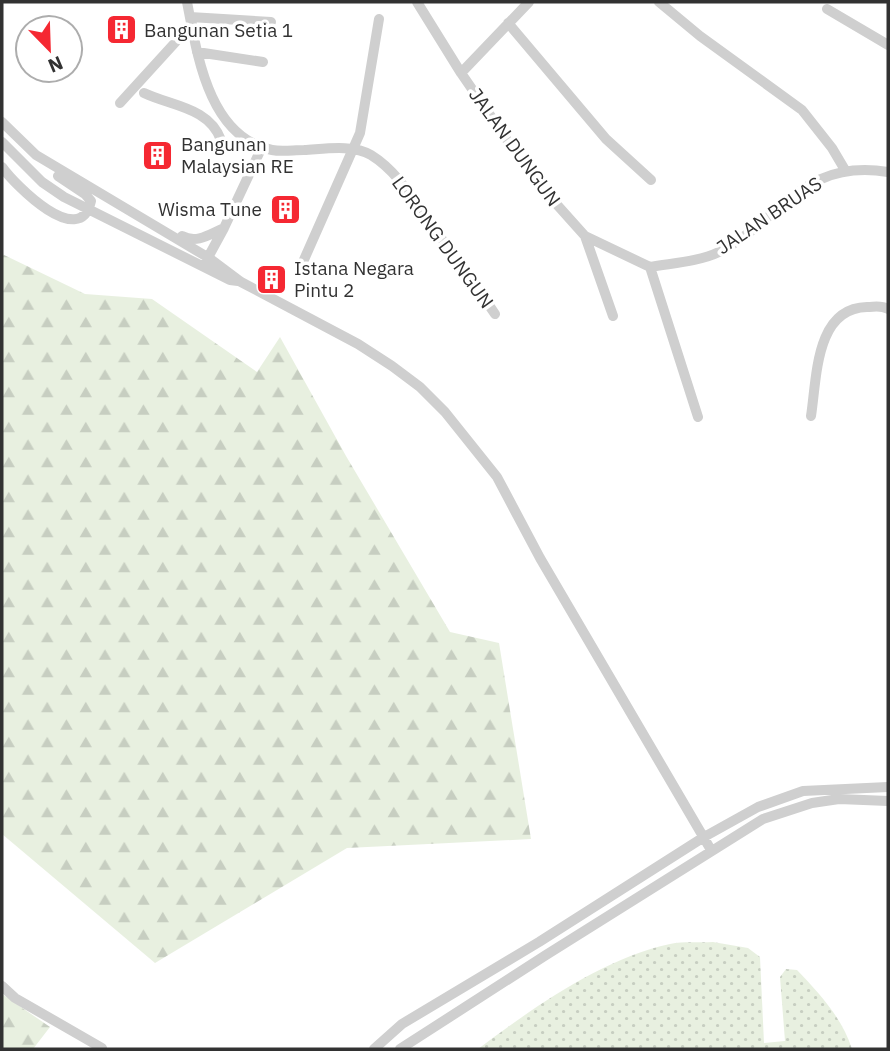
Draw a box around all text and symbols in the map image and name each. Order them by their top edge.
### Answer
building icon: Bangunan Setia 1 [104,13,138,47]
north arrow [14,14,84,84]
place label: Bangunan Setia 1 [144,18,293,42]
text: N [45,51,67,78]
street label: JALAN DUNGUN [464,83,566,211]
place label: Bangunan Malaysian RE [181,132,294,178]
building icon: Bangunan Malaysian RE [141,138,175,172]
street label: LORONG DUNGUN [387,171,499,313]
street label: JALAN BRUAS [712,171,826,259]
building icon: Wisma Tune [268,192,302,226]
place label: Wisma Tune [158,197,262,221]
place label: Istana Negara Pintu 2 [294,256,414,302]
building icon: Istana Negara Pintu 2 [254,262,288,296]

